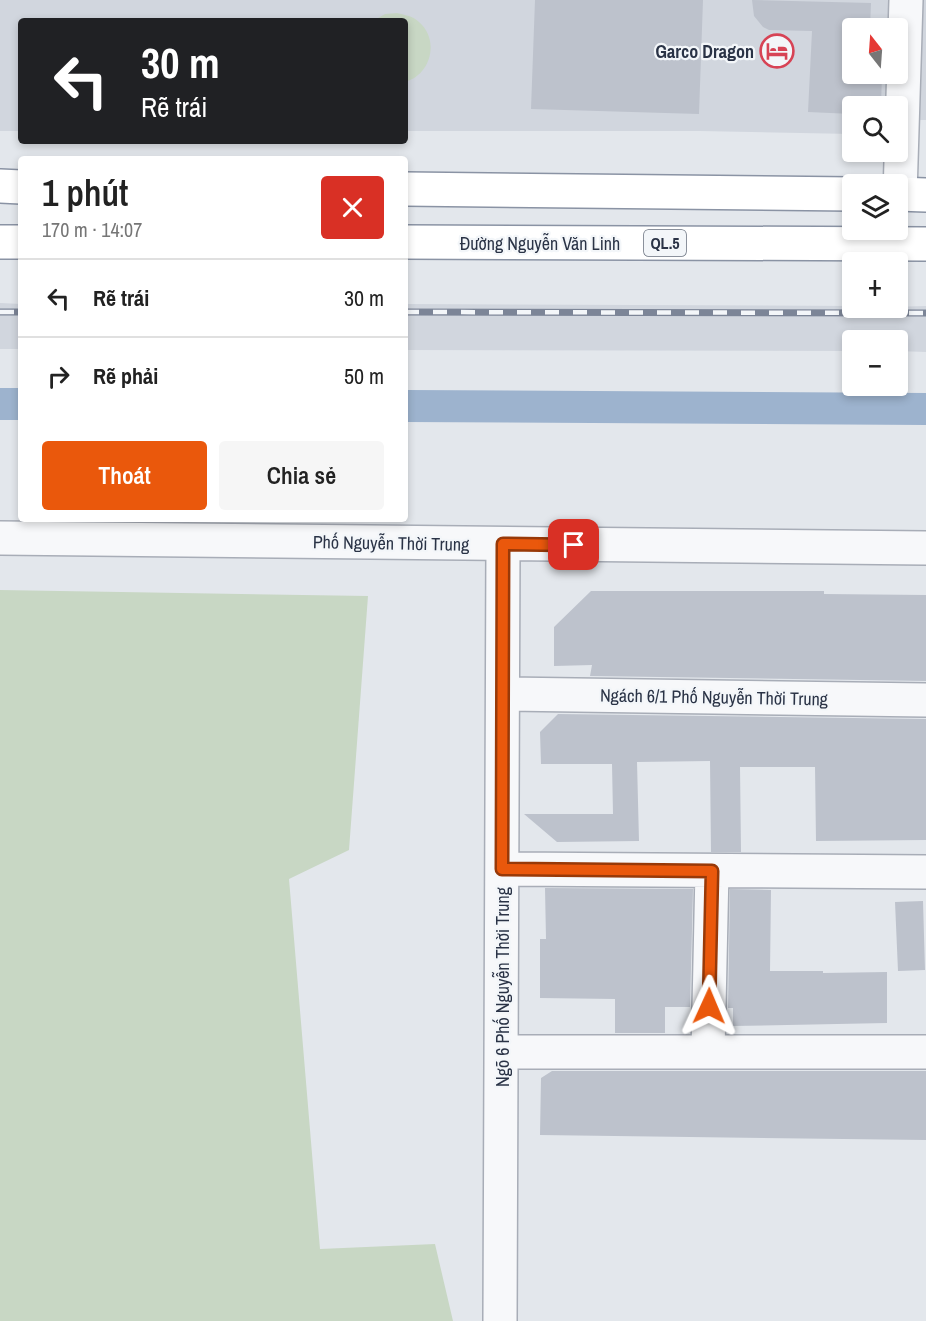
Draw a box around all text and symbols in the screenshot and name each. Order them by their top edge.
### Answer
north arrow [842,18,908,84]
map controls [842,18,908,396]
hotel icon: Garco Dragon [759,33,795,69]
text: 30 m [141,35,220,91]
place label: Garco Dragon [656,39,754,64]
icon: left [42,42,120,120]
text: Rẽ trái [141,89,207,125]
button: search [842,96,908,162]
text: 1 phút [42,169,128,217]
button: layers [842,174,908,240]
button: close [321,176,384,239]
text: 170 m · 14:07 [42,216,142,243]
road number: QL.5 [644,230,686,256]
street label: Đường Nguyễn Văn Linh [460,231,620,256]
button: + [842,252,908,318]
icon: left [42,282,75,315]
text: Rẽ trái [93,283,149,313]
text: 30 m [344,283,384,313]
button: − [842,330,908,396]
icon: right [42,360,75,393]
text: Rẽ phải [93,361,158,391]
text: 50 m [344,361,384,391]
button: Thoát [42,441,207,510]
button: Chia sẻ [219,441,384,510]
pin [548,519,599,570]
icon: arrive [557,528,590,561]
street label: Phố Nguyễn Thời Trung [313,529,470,557]
street label: Ngách 6/1 Phố Nguyễn Thời Trung [600,683,829,712]
street label: Ngõ 6 Phố Nguyễn Thời Trung [490,886,515,1087]
position arrow [677,974,741,1038]

